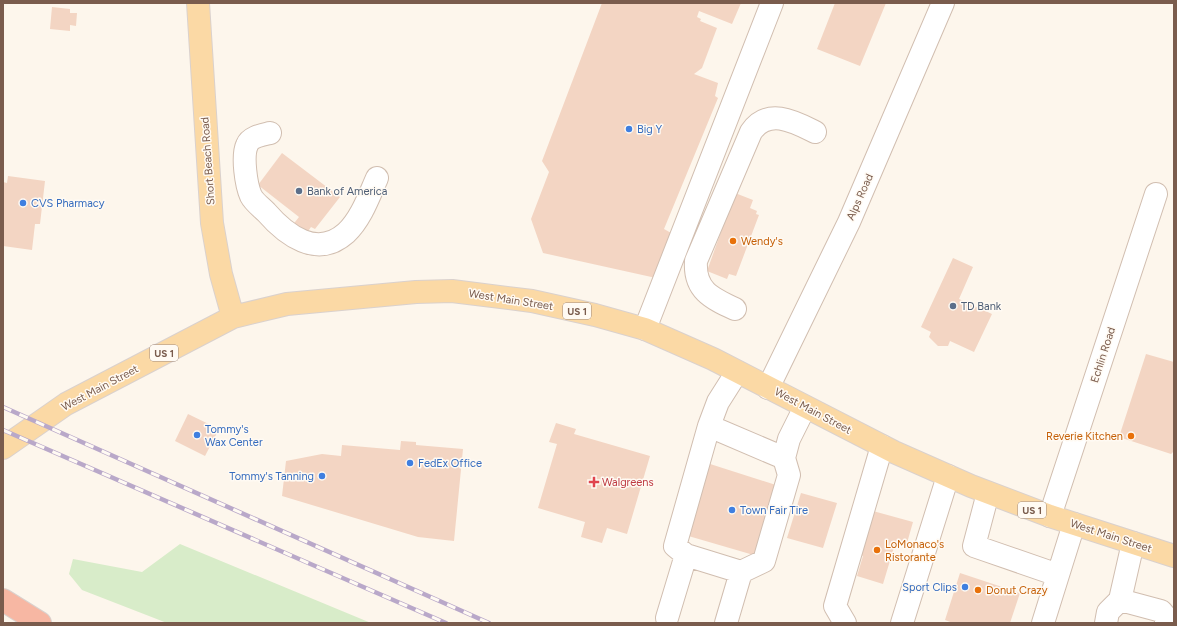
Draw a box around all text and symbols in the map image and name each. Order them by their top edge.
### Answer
street label: Short Beach Road [198,116,218,206]
place label: Big Y [637,123,662,136]
marker: Big Y [624,124,634,134]
street label: Alps Road [844,172,876,222]
place label: Bank of America [307,185,387,198]
marker: Bank of America [294,186,304,196]
place label: CVS Pharmacy [31,197,105,210]
marker: CVS Pharmacy [18,198,28,208]
place label: Wendy's [741,235,783,248]
marker: Wendy's [728,236,738,246]
street label: West Main Street [468,287,554,313]
place label: TD Bank [961,300,1002,313]
marker: TD Bank [948,301,958,311]
road number: US 1 [563,303,591,319]
street label: Echlin Road [1088,326,1118,384]
road number: US 1 [150,345,178,361]
street label: West Main Street [59,362,141,414]
street label: West Main Street [772,385,854,437]
place label: Tommy's Wax Center [205,423,263,449]
marker: Tommy's Wax Center [192,430,202,440]
place label: Reverie Kitchen [1046,430,1123,443]
marker: Reverie Kitchen [1126,431,1136,441]
place label: FedEx Office [418,457,482,470]
marker: FedEx Office [405,458,415,468]
place label: Tommy's Tanning [229,470,314,483]
marker: Tommy's Tanning [317,471,327,481]
place label: Walgreens [602,476,654,489]
marker: Walgreens [589,477,599,487]
road number: US 1 [1018,502,1046,518]
place label: Town Fair Tire [740,504,808,517]
marker: Town Fair Tire [727,505,737,515]
street label: West Main Street [1068,517,1154,555]
place label: LoMonaco's Ristorante [885,538,944,564]
marker: LoMonaco's Ristorante [872,545,882,555]
place label: Sport Clips [902,581,957,594]
marker: Sport Clips [960,582,970,592]
place label: Donut Crazy [986,584,1048,597]
marker: Donut Crazy [973,585,983,595]

